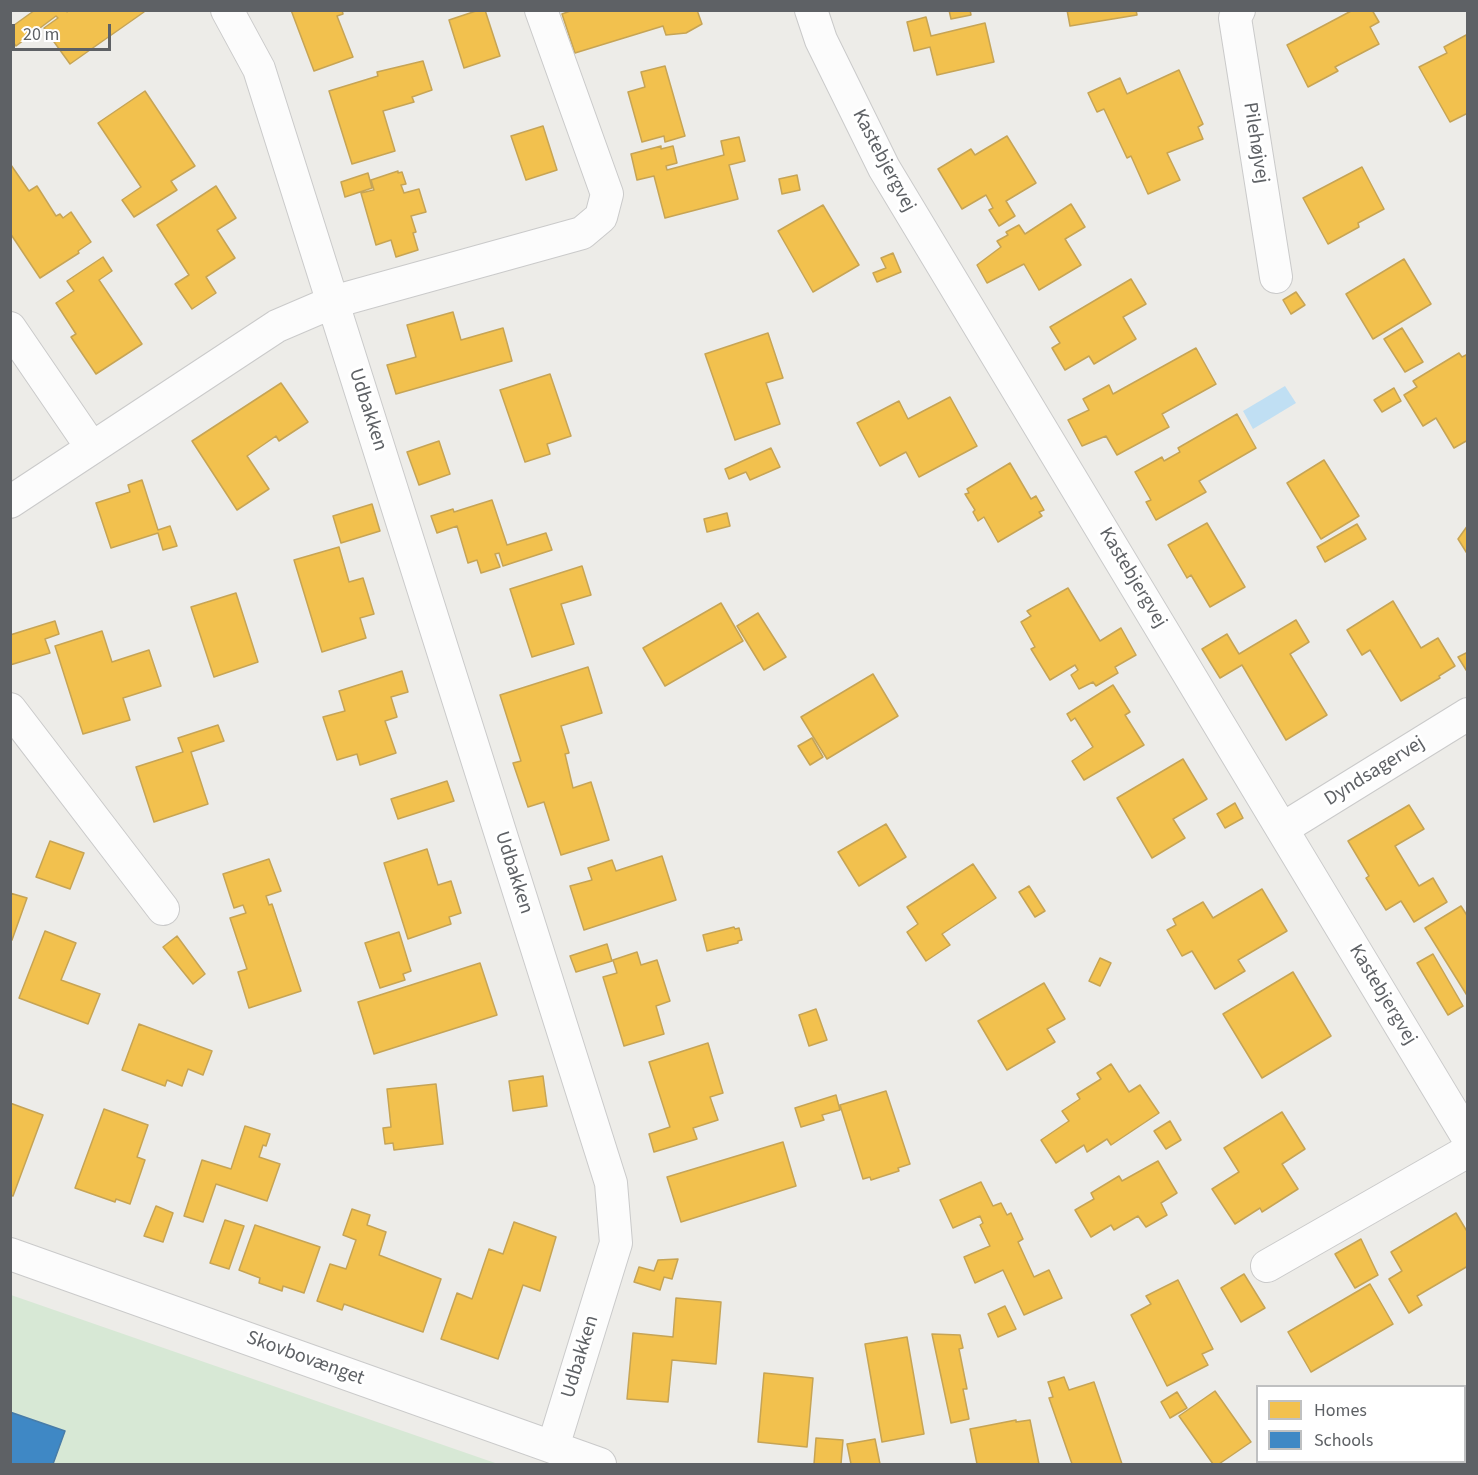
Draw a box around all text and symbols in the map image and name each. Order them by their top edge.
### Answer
scale bar [15,12,114,50]
text: 20 m [23,22,59,47]
street label: Pilehøjvej [1237,101,1273,185]
street label: Kastebjergvej [846,106,920,216]
street label: Udbakken [342,366,392,454]
street label: Kastebjergvej [1093,523,1171,633]
street label: Dyndsagervej [1321,732,1429,812]
street label: Udbakken [488,829,538,917]
street label: Kastebjergvej [1343,940,1421,1050]
street label: Udbakken [557,1313,605,1401]
street label: Skovbovænget [243,1327,367,1391]
legend [1256,1385,1466,1463]
text: Homes [1314,1398,1367,1423]
text: Schools [1314,1428,1373,1453]

